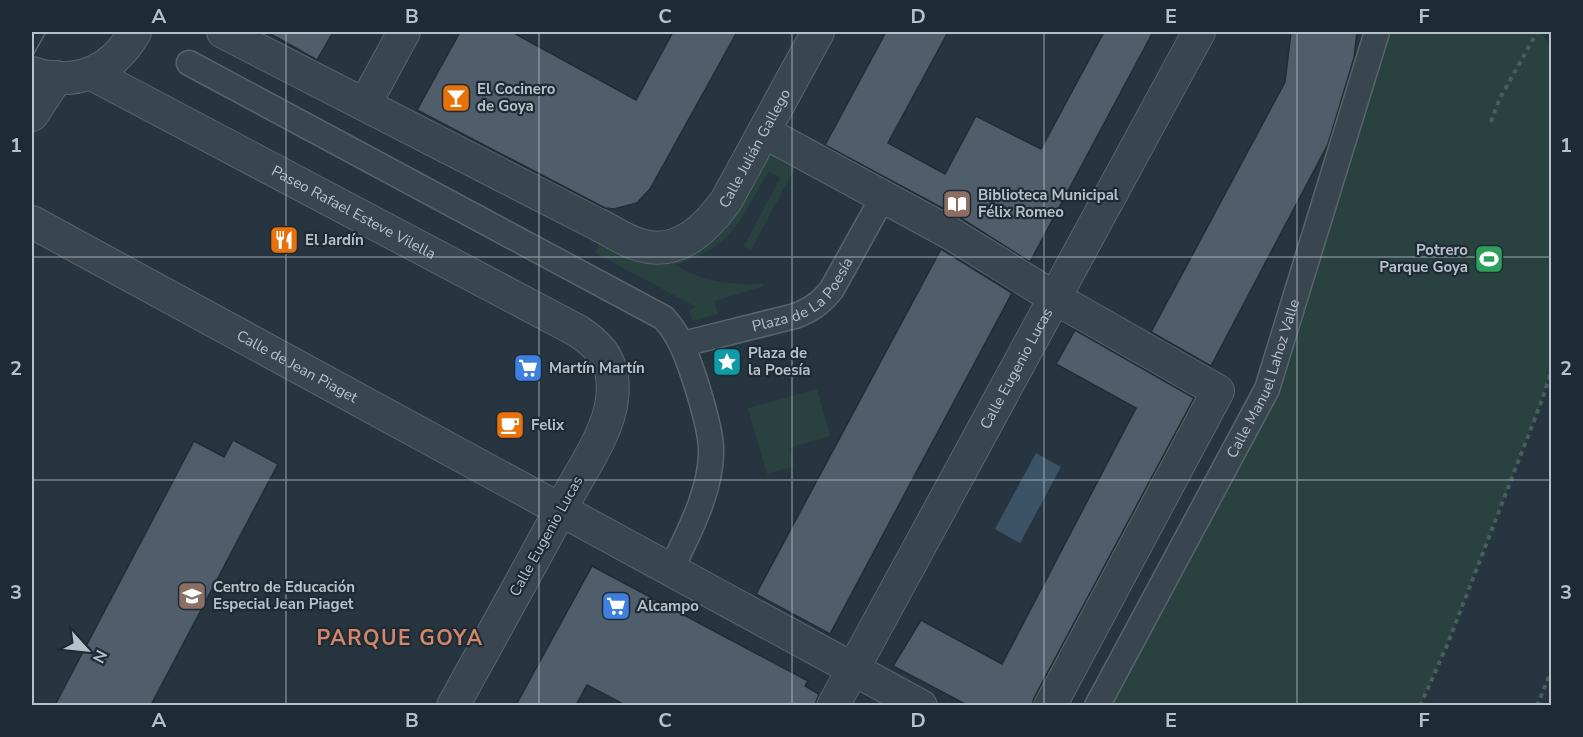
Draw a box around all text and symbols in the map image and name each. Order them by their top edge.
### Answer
text: A [152,3,167,30]
text: B [405,3,419,30]
text: C [658,3,672,30]
text: D [910,3,926,30]
text: E [1165,3,1177,30]
text: F [1418,3,1430,30]
place label: El Cocinero de Goya [477,79,556,116]
bar icon: El Cocinero de Goya [440,82,472,114]
street label: Calle Julián Gallego [714,85,795,212]
text: 1 [10,132,22,159]
text: 1 [1560,132,1572,159]
street label: Paseo Rafael Esteve Vilella [268,161,439,264]
place label: Biblioteca Municipal Félix Romeo [978,185,1119,222]
library icon: Biblioteca Municipal Félix Romeo [941,188,973,220]
restaurant icon: El Jardín [268,224,300,256]
place label: El Jardín [305,230,364,250]
place label: Potrero Parque Goya [1379,240,1468,277]
sports icon: Potrero Parque Goya [1473,243,1505,275]
street label: Plaza de La Poesía [750,254,858,336]
street label: Calle Manuel Lahoz Valle [1222,297,1304,462]
street label: Calle Eugenio Lucas [975,304,1057,433]
street label: Calle de Jean Piaget [233,325,362,408]
place label: Plaza de la Poesía [748,343,811,380]
place icon: Plaza de la Poesía [711,346,743,378]
supermarket icon: Martín Martín [512,352,544,384]
text: 2 [10,355,22,382]
text: 2 [1560,355,1572,382]
place label: Martín Martín [549,358,645,378]
cafe icon: Felix [494,409,526,441]
place label: Felix [531,415,565,435]
street label: Calle Eugenio Lucas [505,472,587,600]
place label: Centro de Educación Especial Jean Piaget [213,577,355,614]
text: 3 [10,579,22,606]
text: 3 [1560,579,1572,606]
school or university icon: Centro de Educación Especial Jean Piaget [176,580,208,612]
supermarket icon: Alcampo [600,590,632,622]
place label: Alcampo [637,596,699,616]
north arrow [57,620,117,680]
district label: PARQUE GOYA [316,624,484,652]
text: N [87,646,112,667]
text: A [152,707,167,734]
text: B [405,707,419,734]
text: C [658,707,672,734]
text: D [910,707,926,734]
text: E [1165,707,1177,734]
text: F [1418,707,1430,734]

